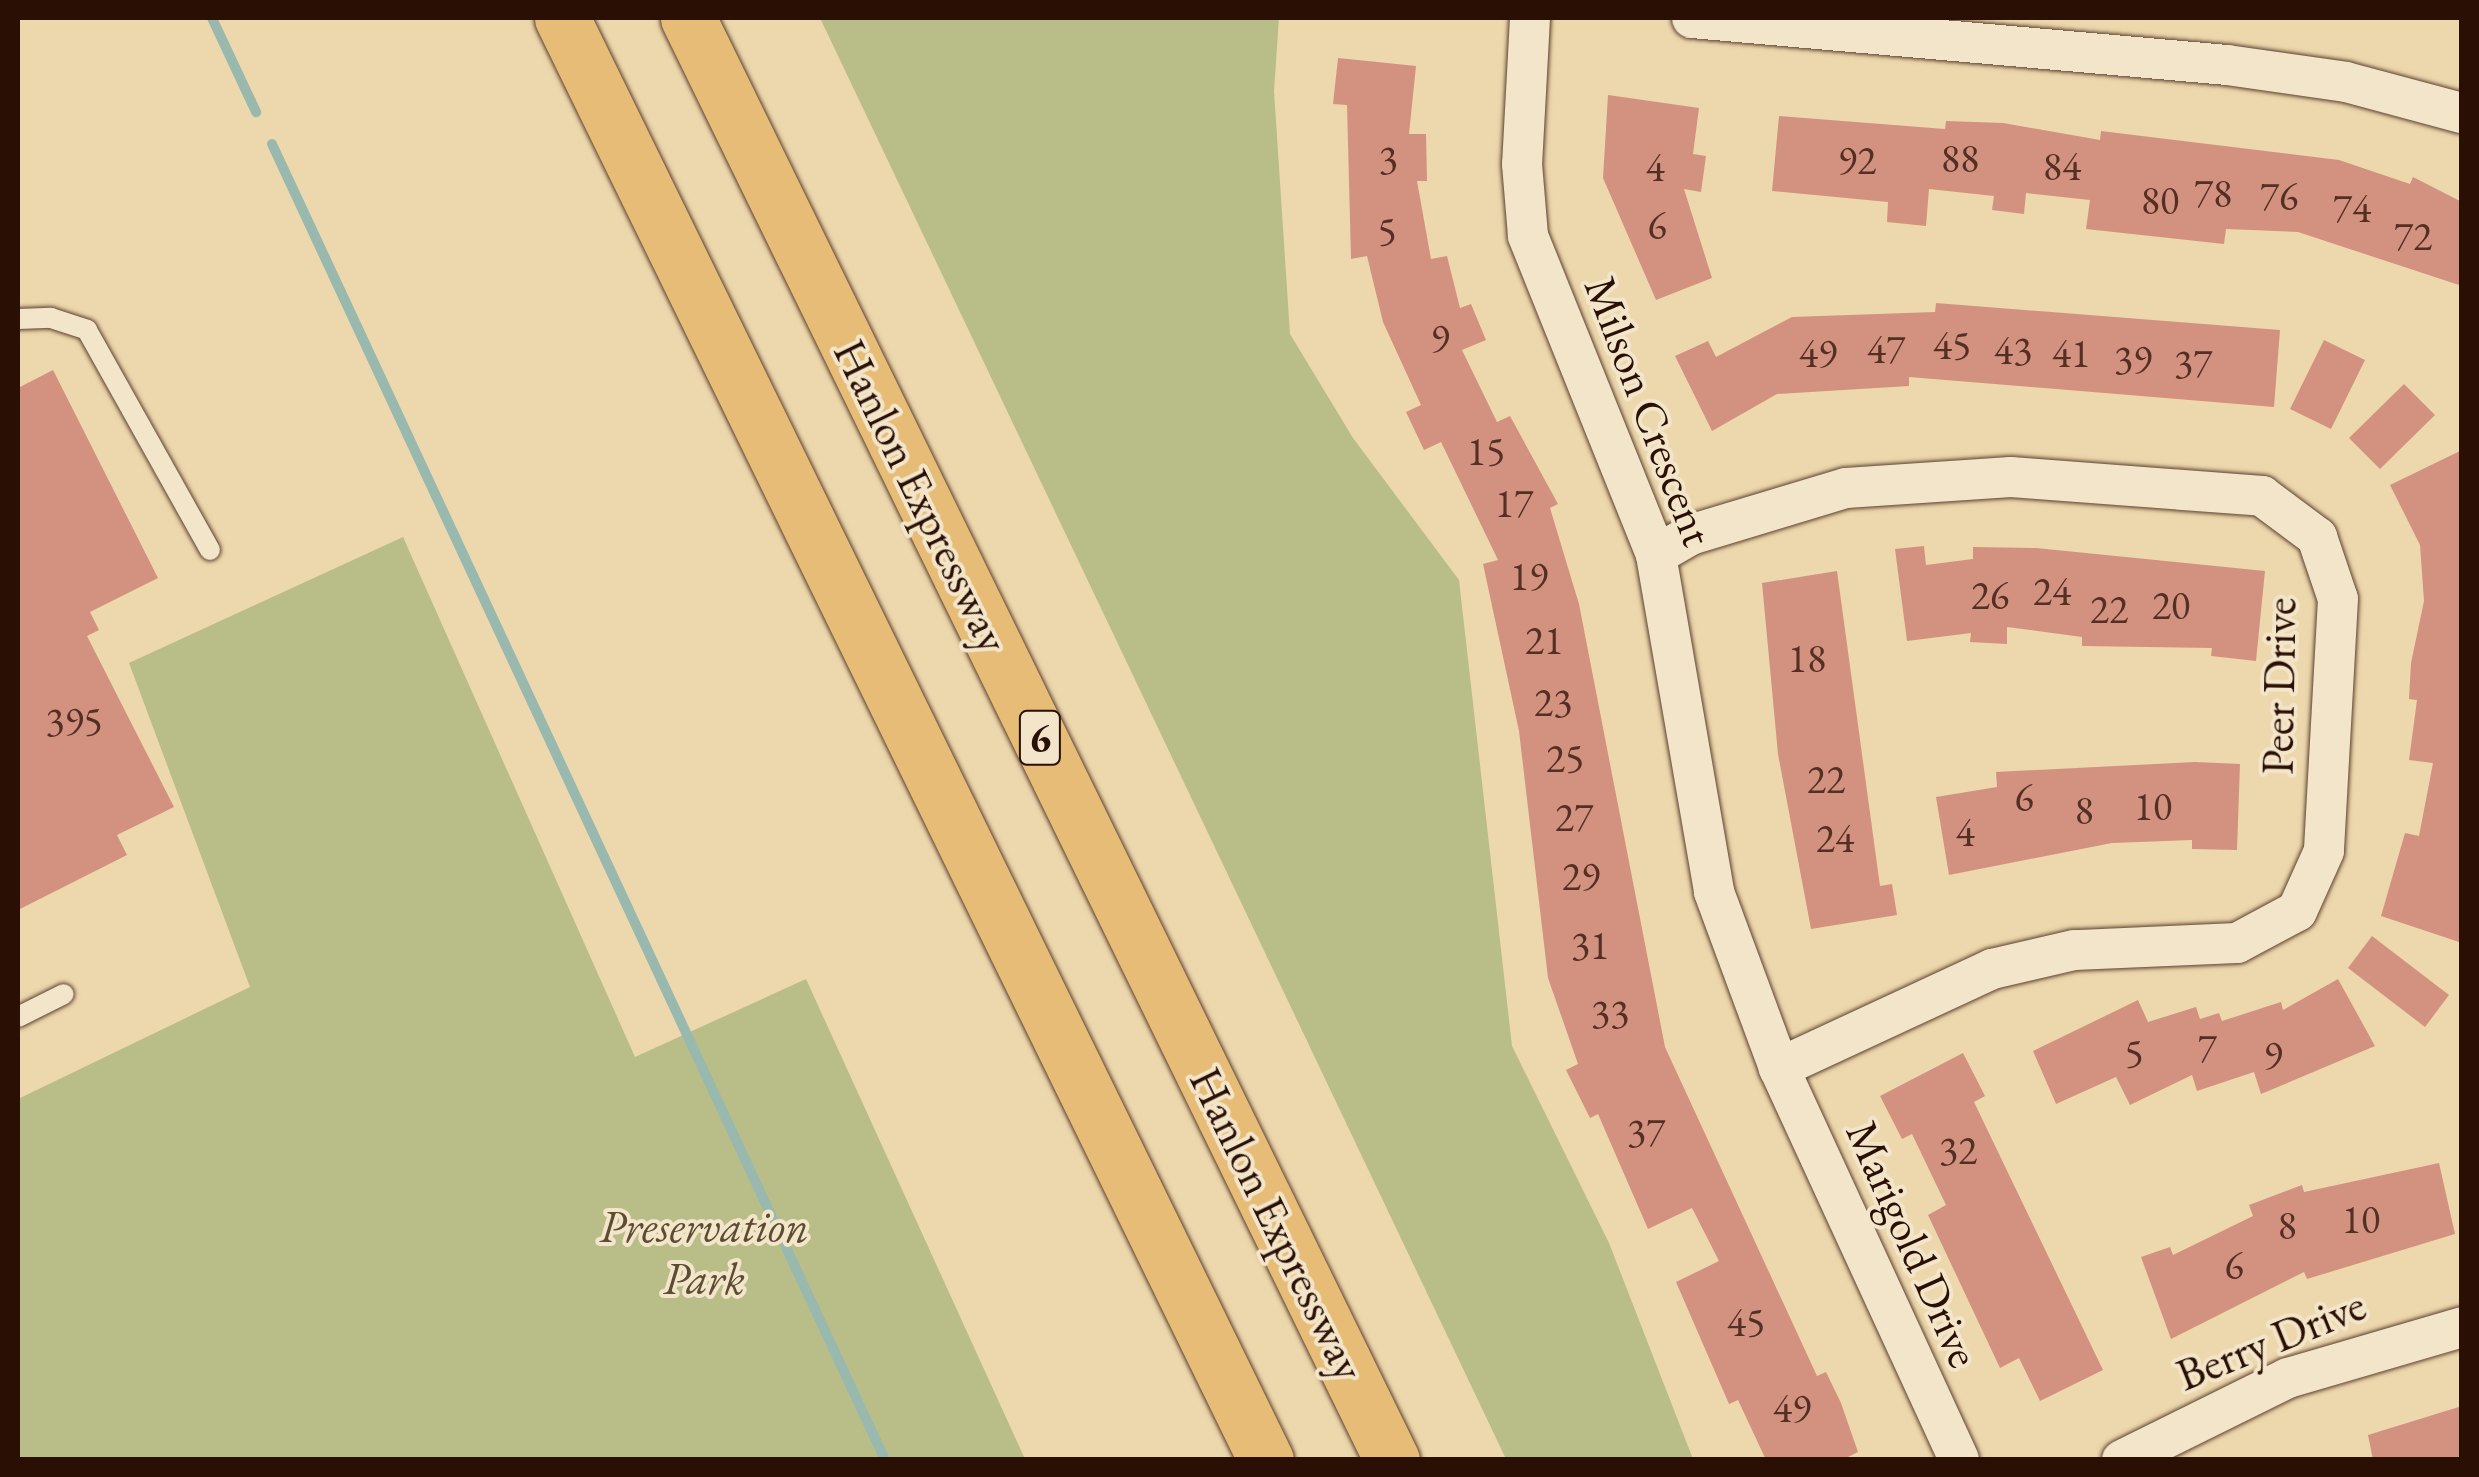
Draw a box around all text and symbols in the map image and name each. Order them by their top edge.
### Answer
house number: 88 [1941,134,1979,182]
house number: 3 [1378,135,1398,183]
house number: 92 [1838,136,1876,184]
house number: 84 [2043,142,2081,190]
house number: 4 [1645,143,1665,191]
house number: 78 [2194,169,2232,217]
house number: 76 [2260,172,2298,220]
house number: 80 [2141,176,2179,224]
house number: 74 [2333,184,2371,232]
house number: 6 [1647,201,1667,249]
house number: 5 [1377,207,1397,255]
house number: 72 [2394,212,2432,260]
street label: Milson Crescent [1573,269,1725,553]
house number: 9 [1430,314,1450,362]
house number: 45 [1933,321,1971,369]
house number: 47 [1867,325,1905,373]
house number: 43 [1994,326,2032,374]
house number: 49 [1799,329,1837,377]
house number: 41 [2052,329,2090,377]
street label: Hanlon Expressway [822,331,1020,661]
house number: 39 [2114,335,2152,383]
house number: 37 [2174,339,2212,387]
house number: 15 [1467,427,1505,475]
house number: 17 [1495,479,1533,527]
house number: 19 [1510,552,1548,600]
house number: 24 [2033,567,2071,615]
house number: 26 [1971,571,2009,619]
house number: 20 [2152,581,2190,629]
house number: 22 [2090,585,2128,633]
street label: Peer Drive [2250,597,2308,775]
house number: 21 [1525,616,1563,664]
house number: 18 [1788,634,1826,682]
house number: 23 [1534,678,1572,726]
house number: 395 [45,697,103,745]
road number: 6 [1018,701,1062,775]
house number: 25 [1546,734,1584,782]
house number: 22 [1807,755,1845,803]
house number: 6 [2014,773,2034,821]
house number: 10 [2134,782,2172,830]
house number: 8 [2074,786,2094,834]
house number: 27 [1555,793,1593,841]
house number: 4 [1955,808,1975,856]
house number: 24 [1816,814,1854,862]
house number: 29 [1562,852,1600,900]
house number: 31 [1571,921,1609,969]
house number: 33 [1591,989,1629,1037]
house number: 7 [2197,1024,2217,1072]
house number: 5 [2124,1029,2144,1077]
house number: 9 [2263,1031,2283,1079]
street label: Hanlon Expressway [1178,1059,1376,1389]
house number: 37 [1627,1108,1665,1156]
street label: Marigold Drive [1835,1113,1991,1375]
house number: 32 [1939,1126,1977,1174]
house number: 10 [2342,1195,2380,1243]
park label: Preservation Park [599,1200,809,1306]
house number: 8 [2277,1201,2297,1249]
house number: 6 [2224,1241,2244,1289]
street label: Berry Drive [2169,1278,2373,1402]
house number: 45 [1727,1298,1765,1346]
house number: 49 [1773,1384,1811,1432]

